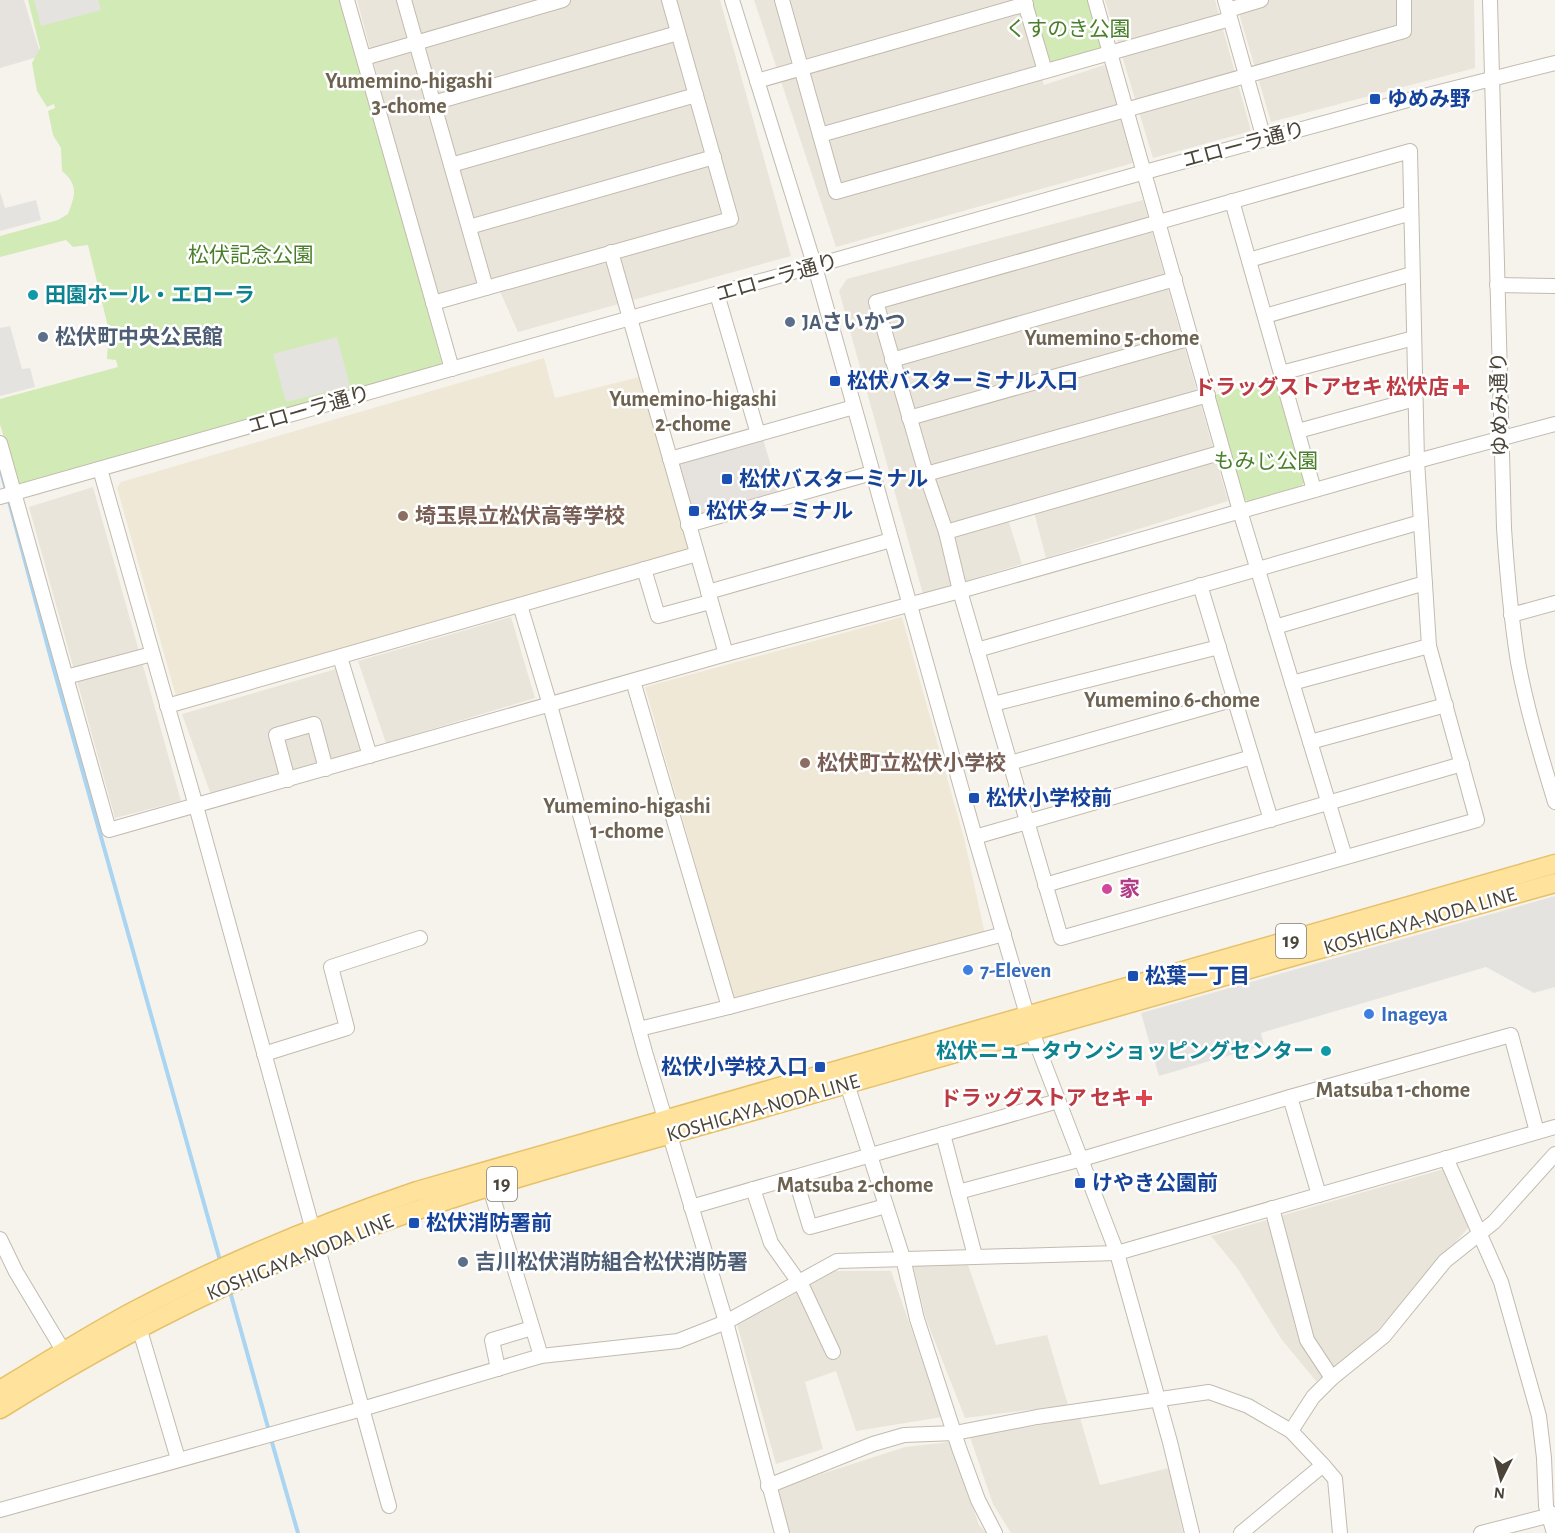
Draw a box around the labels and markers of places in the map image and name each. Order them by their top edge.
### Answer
place label: ゆめみ野 [1387,88,1471,110]
marker: ゆめみ野 [1368,92,1382,106]
place label: 田園ホール・エローラ [45,285,255,306]
marker: 田園ホール・エローラ [26,288,40,302]
place label: JAさいかつ [802,311,906,333]
marker: JAさいかつ [783,315,797,329]
place label: 松伏町中央公民館 [55,325,223,348]
marker: 松伏町中央公民館 [36,330,50,344]
place label: 松伏バスターミナル入口 [847,369,1078,392]
marker: 松伏バスターミナル入口 [828,374,842,388]
place label: ドラッグストアセキ 松伏店 [1194,375,1449,398]
marker: ドラッグストアセキ 松伏店 [1454,380,1468,394]
place label: 松伏バスターミナル [739,467,928,490]
marker: 松伏バスターミナル [720,472,734,486]
place label: 松伏ターミナル [706,499,853,522]
place label: 埼玉県立松伏高等学校 [415,504,625,527]
marker: 松伏ターミナル [687,504,701,518]
marker: 埼玉県立松伏高等学校 [396,509,410,523]
place label: 松伏町立松伏小学校 [817,751,1006,774]
marker: 松伏町立松伏小学校 [798,756,812,770]
place label: 松伏小学校前 [986,786,1112,809]
marker: 松伏小学校前 [967,791,981,805]
place label: 家 [1119,878,1140,900]
marker: 家 [1100,882,1114,896]
place label: 7-Eleven [980,960,1051,981]
marker: 7-Eleven [961,963,975,977]
place label: 松葉一丁目 [1145,965,1250,987]
marker: 松葉一丁目 [1126,969,1140,983]
place label: Inageya [1381,1004,1448,1025]
marker: Inageya [1362,1007,1376,1021]
place label: 松伏ニュータウンショッピングセンター [936,1039,1314,1062]
marker: 松伏ニュータウンショッピングセンター [1319,1044,1333,1058]
place label: 松伏小学校入口 [661,1055,808,1078]
marker: 松伏小学校入口 [813,1060,827,1074]
place label: ドラッグストア セキ [940,1087,1132,1109]
marker: ドラッグストア セキ [1137,1091,1151,1105]
place label: けやき公園前 [1092,1171,1218,1194]
marker: けやき公園前 [1073,1176,1087,1190]
place label: 松伏消防署前 [426,1211,552,1234]
marker: 松伏消防署前 [407,1216,421,1230]
place label: 吉川松伏消防組合松伏消防署 [475,1250,748,1273]
marker: 吉川松伏消防組合松伏消防署 [456,1255,470,1269]

